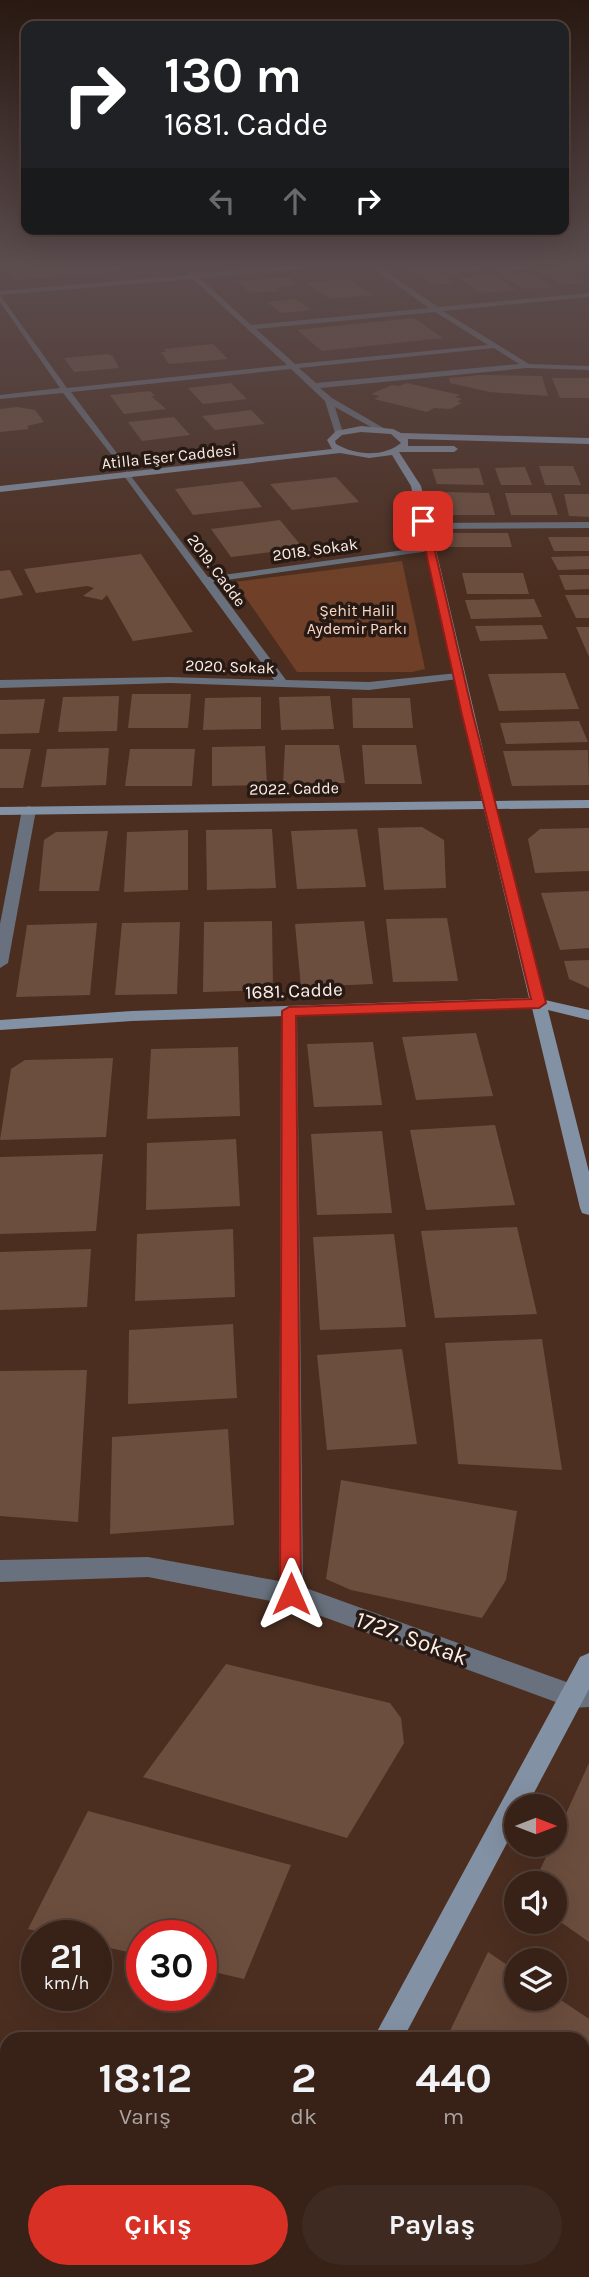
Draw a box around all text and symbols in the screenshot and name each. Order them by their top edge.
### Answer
text: 130 m [164,47,302,104]
icon: right [49,49,140,140]
text: 1681. Cadde [164,106,328,143]
icon: left [203,182,241,220]
icon: ahead [276,182,314,220]
icon: right [349,182,387,220]
street label: Atilla Eşer Caddesi [101,440,238,473]
pin [393,491,453,551]
icon: arrive [404,502,442,540]
street label: 2019. Cadde [183,530,250,610]
street label: 2018. Sokak [271,534,359,565]
park label: Şehit Halil Aydemir Parkı [307,601,407,638]
street label: 2020. Sokak [185,655,275,678]
street label: 2022. Cadde [249,778,339,799]
street label: 1681. Cadde [245,978,343,1004]
position arrow [254,1557,328,1631]
street label: 1727. Sokak [352,1606,472,1671]
north arrow [504,1794,567,1857]
map controls [504,1794,567,2011]
button: sound [504,1871,567,1934]
speed limit sign: 30 [126,1920,217,2011]
text: 21 [50,1936,83,1977]
button: layers [504,1948,567,2011]
text: km/h [44,1972,89,1994]
text: 18:12 [98,2053,192,2103]
text: 2 [291,2053,316,2103]
text: 440 [415,2053,492,2103]
text: Varış [119,2103,171,2130]
text: dk [290,2103,317,2130]
text: m [443,2103,464,2130]
button: Çıkış [28,2185,288,2265]
button: Paylaş [302,2185,562,2265]

